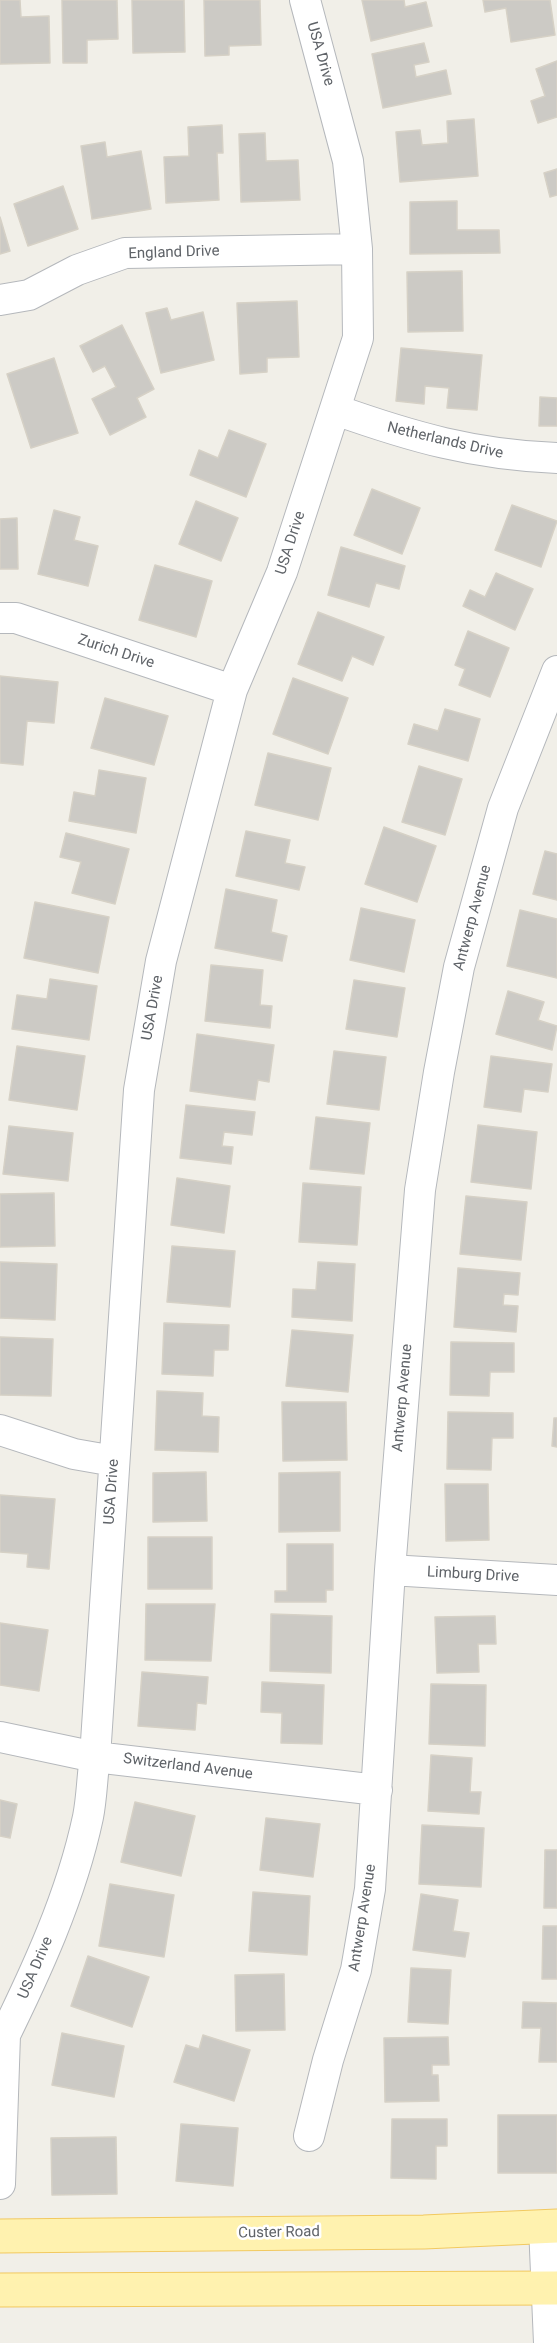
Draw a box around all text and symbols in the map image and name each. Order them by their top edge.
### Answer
street label: USA Drive [302,20,338,88]
street label: England Drive [128,242,220,264]
street label: Netherlands Drive [385,419,505,463]
street label: USA Drive [272,509,310,577]
street label: Zurich Drive [75,631,157,673]
street label: Antwerp Avenue [450,863,496,973]
street label: USA Drive [138,974,168,1042]
street label: Antwerp Avenue [389,1343,417,1453]
street label: USA Drive [101,1459,123,1525]
street label: Limburg Drive [426,1564,520,1586]
street label: Switzerland Avenue [122,1750,254,1784]
street label: Antwerp Avenue [346,1863,380,1973]
street label: USA Drive [15,1934,57,2002]
street label: Custer Road [238,2223,320,2243]

